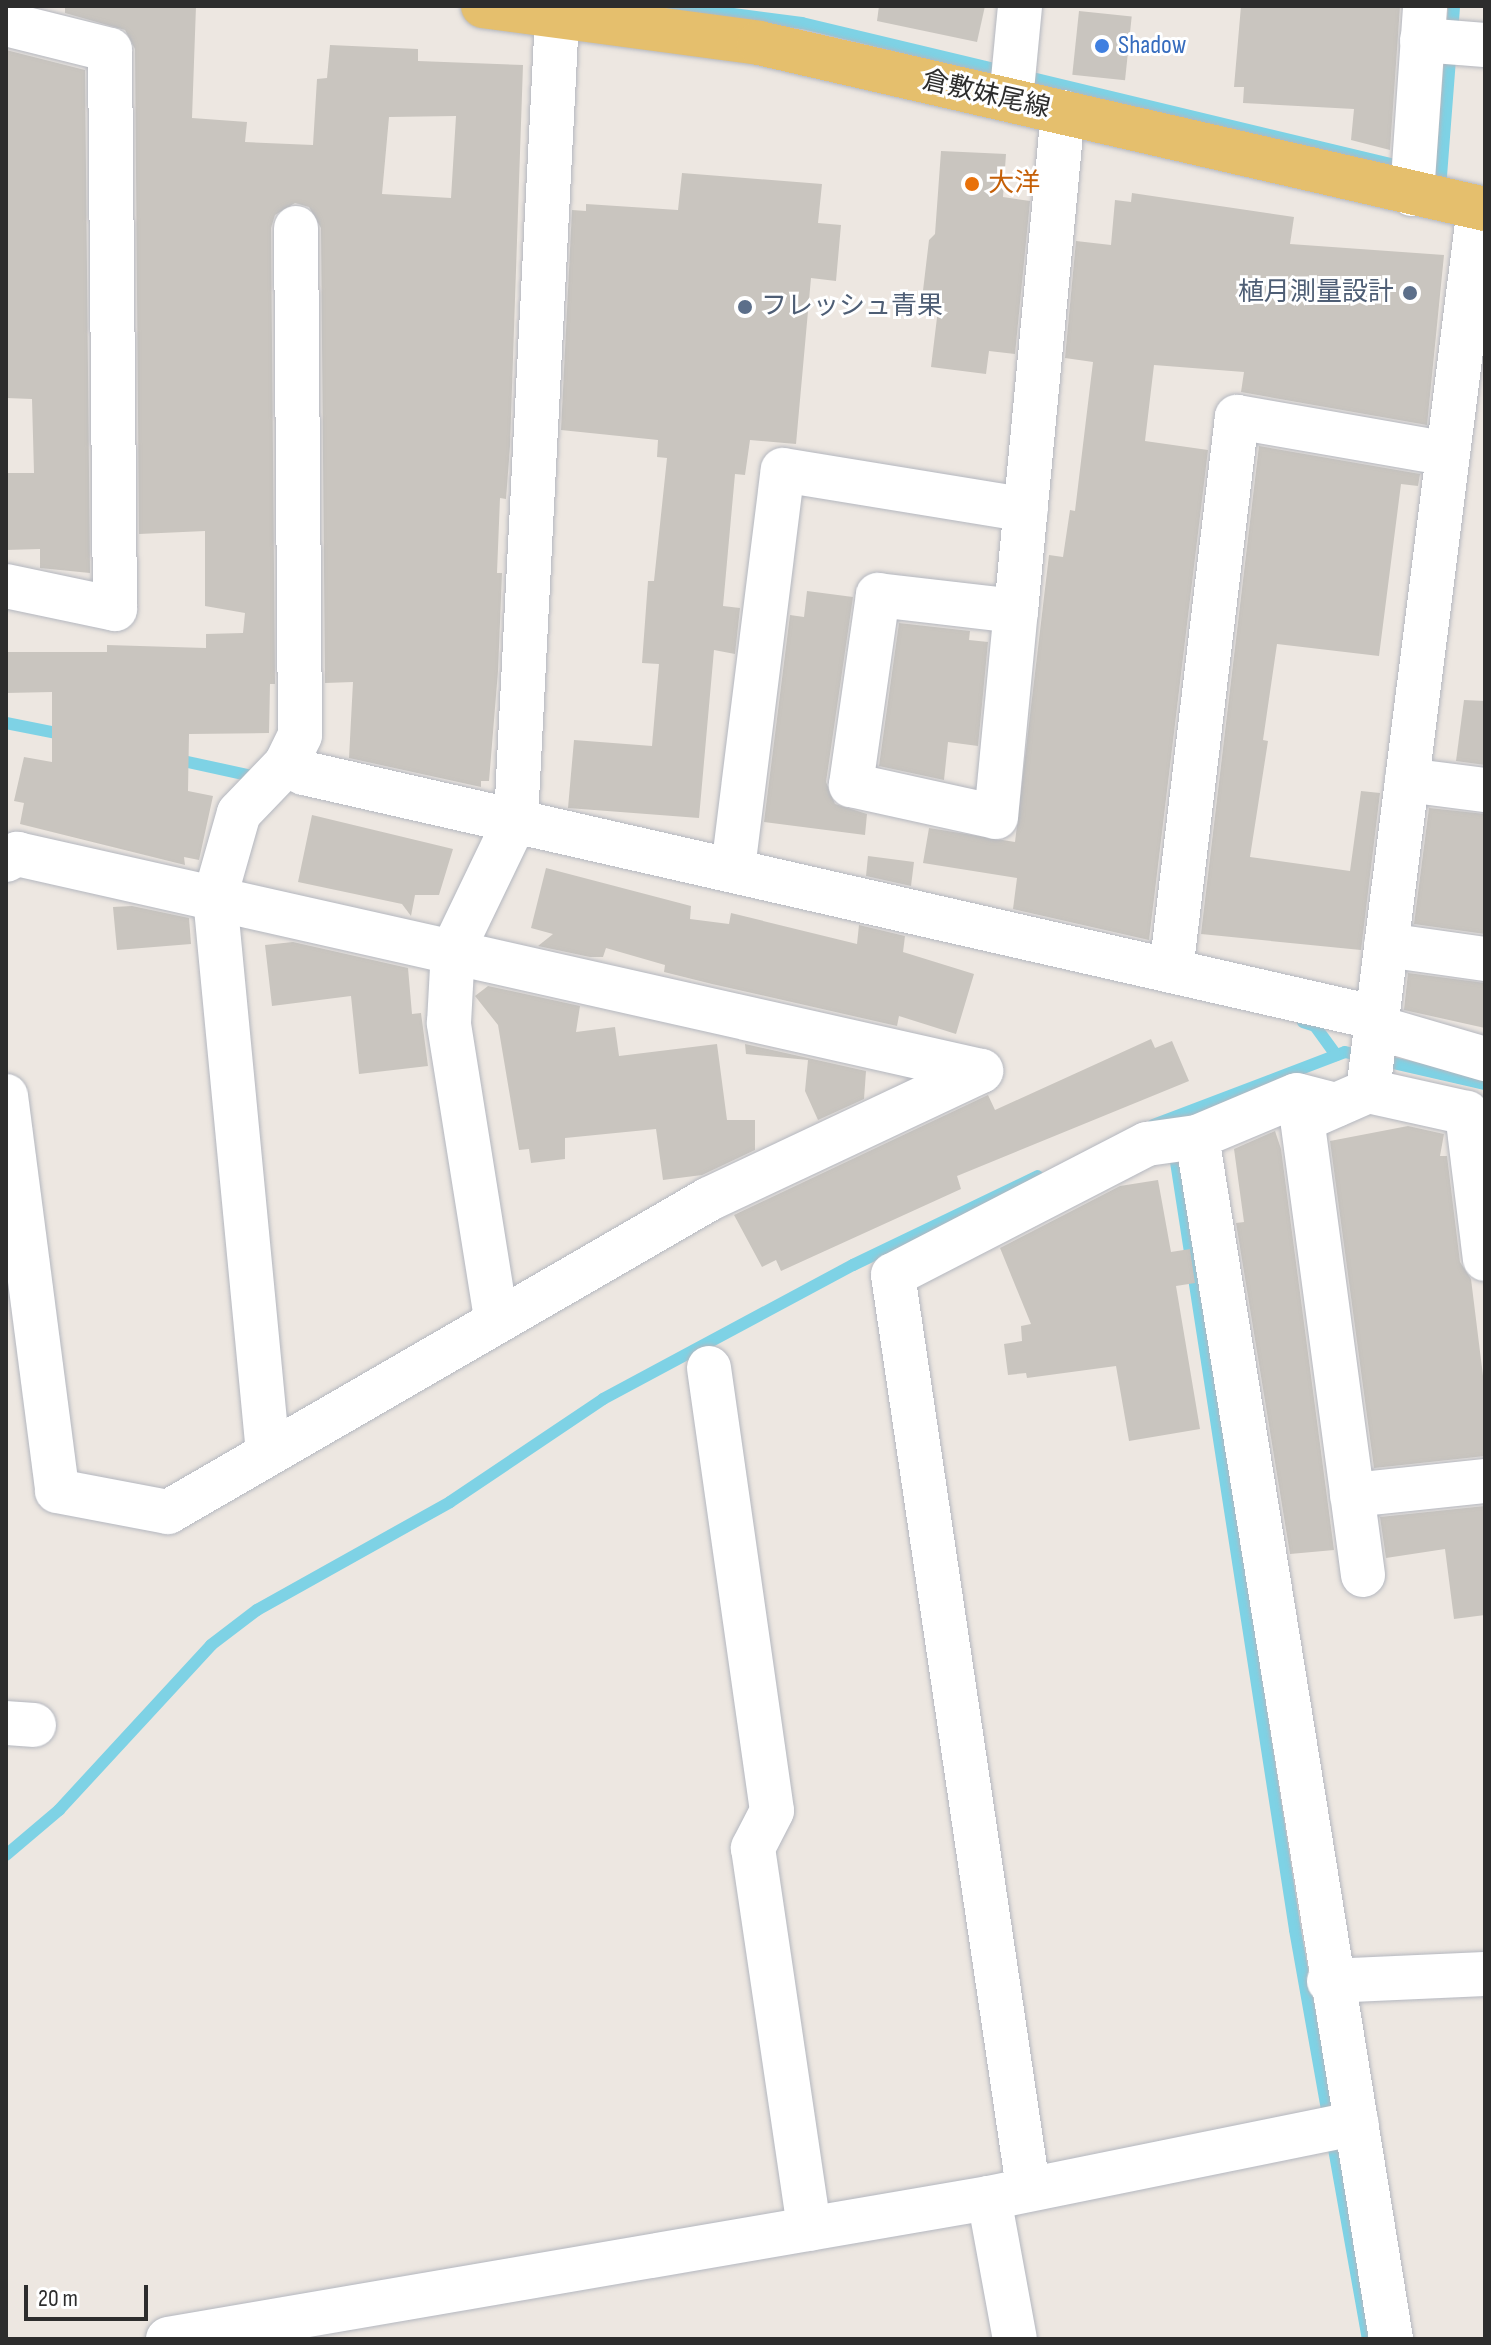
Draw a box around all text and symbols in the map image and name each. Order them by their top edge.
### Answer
place label: Shadow [1118,30,1186,62]
marker: Shadow [1093,37,1111,55]
street label: 倉敷妹尾線 [919,65,1053,125]
place label: 大洋 [988,168,1040,200]
marker: 大洋 [963,175,981,193]
place label: 植月測量設計 [1238,277,1394,309]
marker: 植月測量設計 [1401,284,1419,302]
place label: フレッシュ青果 [761,291,943,323]
marker: フレッシュ青果 [736,298,754,316]
scale bar [28,2269,152,2319]
text: 20 m [38,2284,78,2313]

